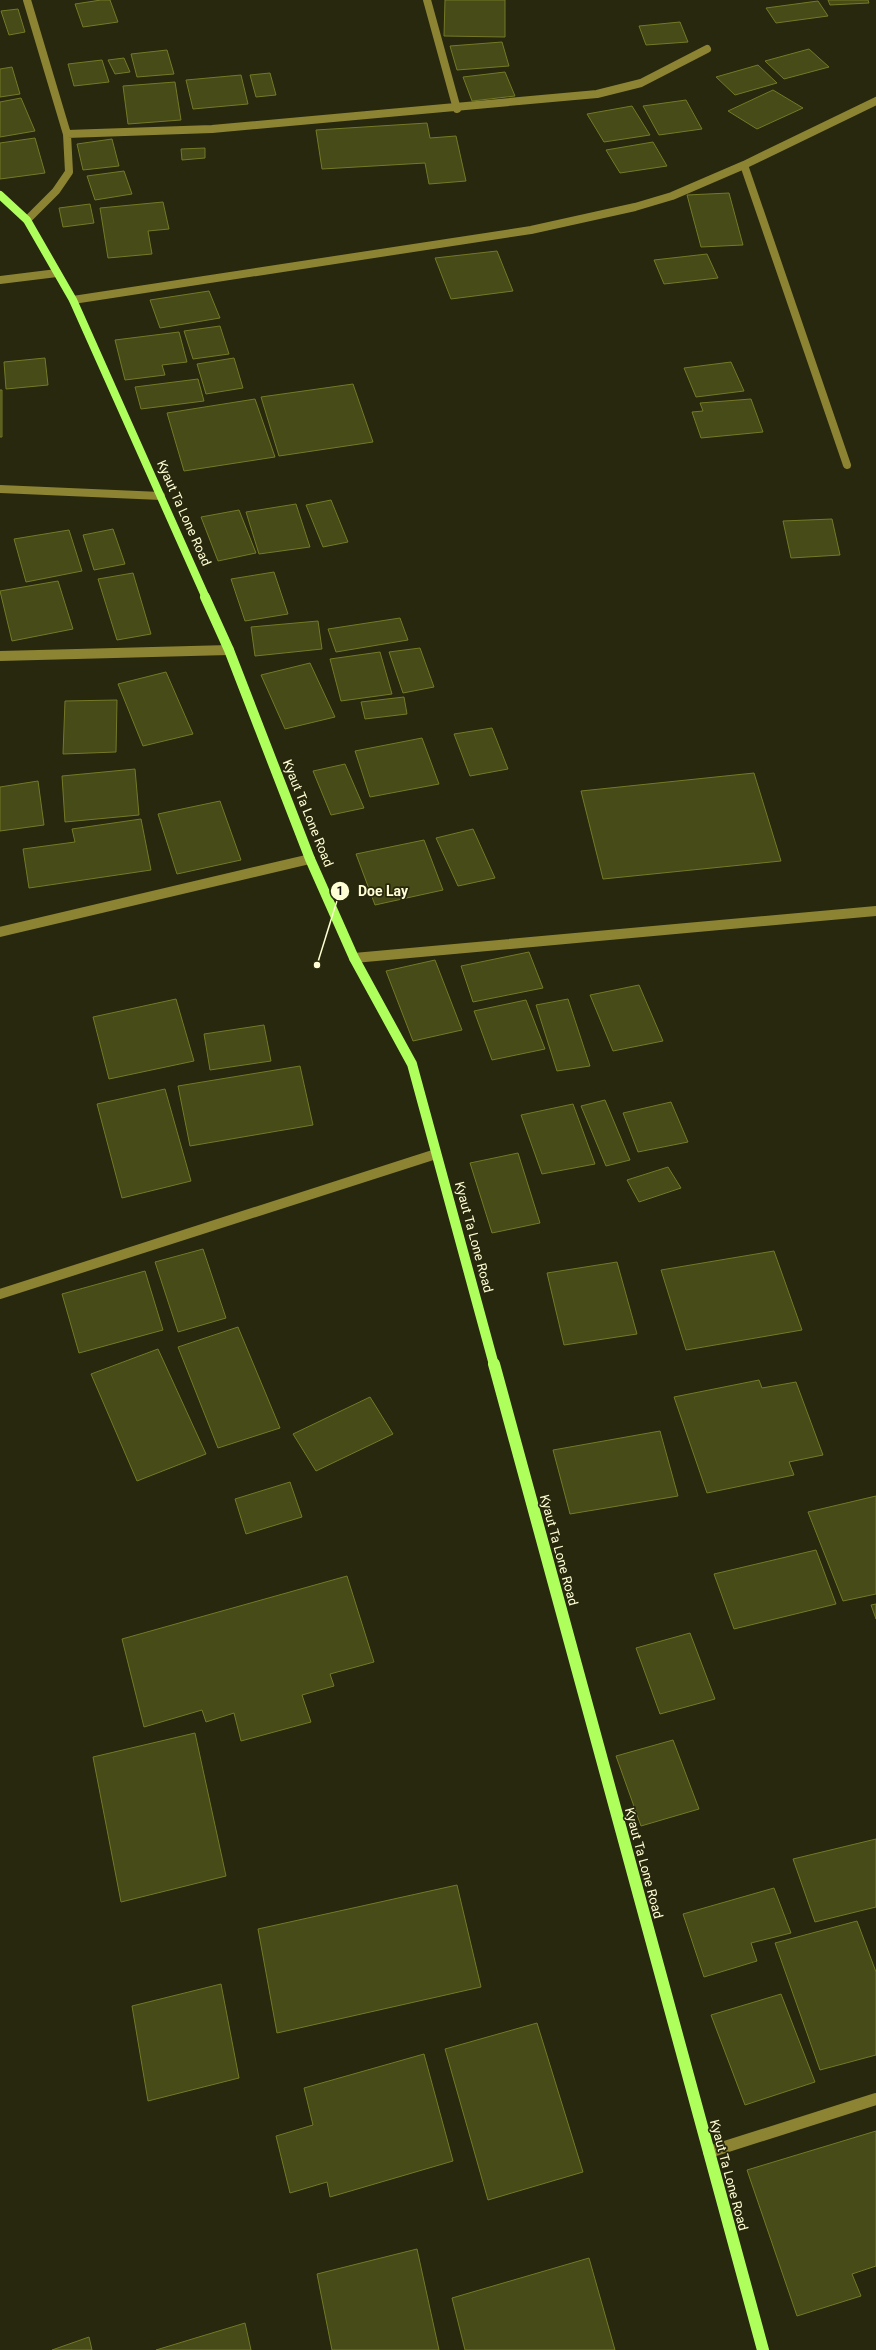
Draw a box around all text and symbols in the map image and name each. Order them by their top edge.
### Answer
street label: Kyaut Ta Lone Road [154,458,214,568]
street label: Kyaut Ta Lone Road [280,757,336,869]
callout: Doe Lay [330,878,416,904]
text: Doe Lay [358,883,409,899]
text: 1 [337,884,343,898]
street label: Kyaut Ta Lone Road [452,1180,496,1294]
street label: Kyaut Ta Lone Road [537,1493,581,1607]
street label: Kyaut Ta Lone Road [622,1806,666,1920]
street label: Kyaut Ta Lone Road [707,2118,751,2232]

